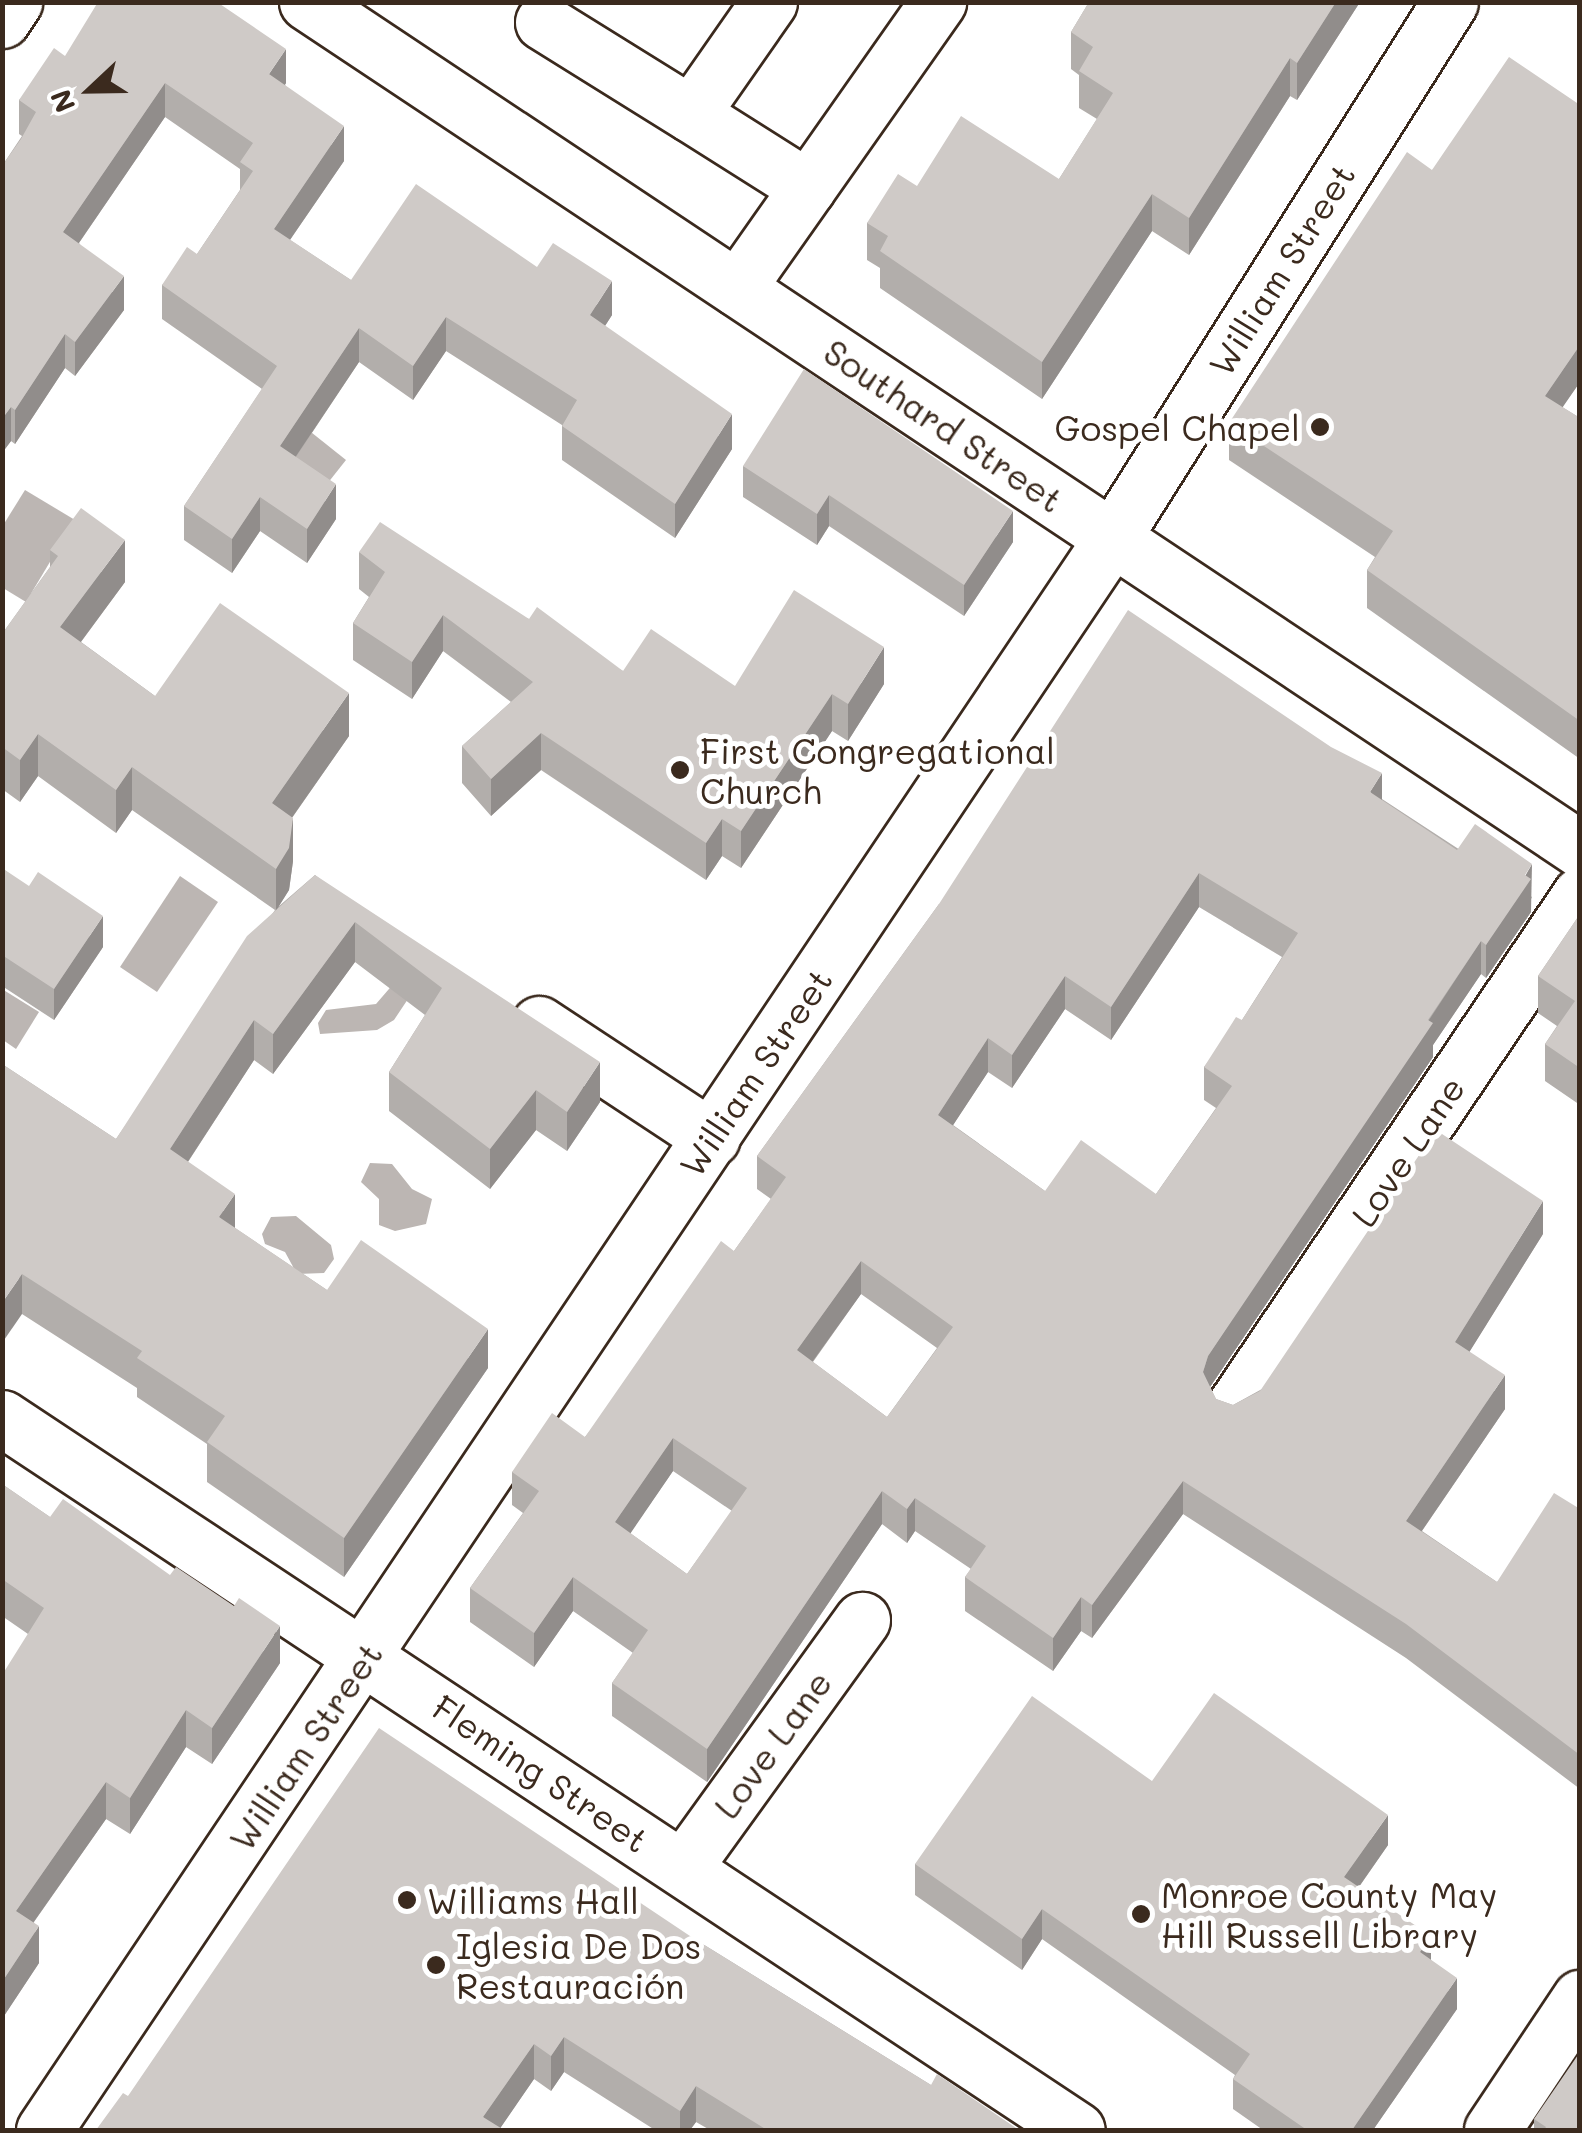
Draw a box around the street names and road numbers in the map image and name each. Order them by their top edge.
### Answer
street label: William Street [1199,155,1363,383]
street label: Southard Street [817,330,1071,520]
street label: William Street [670,960,840,1184]
street label: Love Lane [1342,1068,1472,1234]
street label: William Street [220,1634,390,1858]
street label: Love Lane [705,1662,839,1826]
street label: Fleming Street [425,1685,657,1861]

